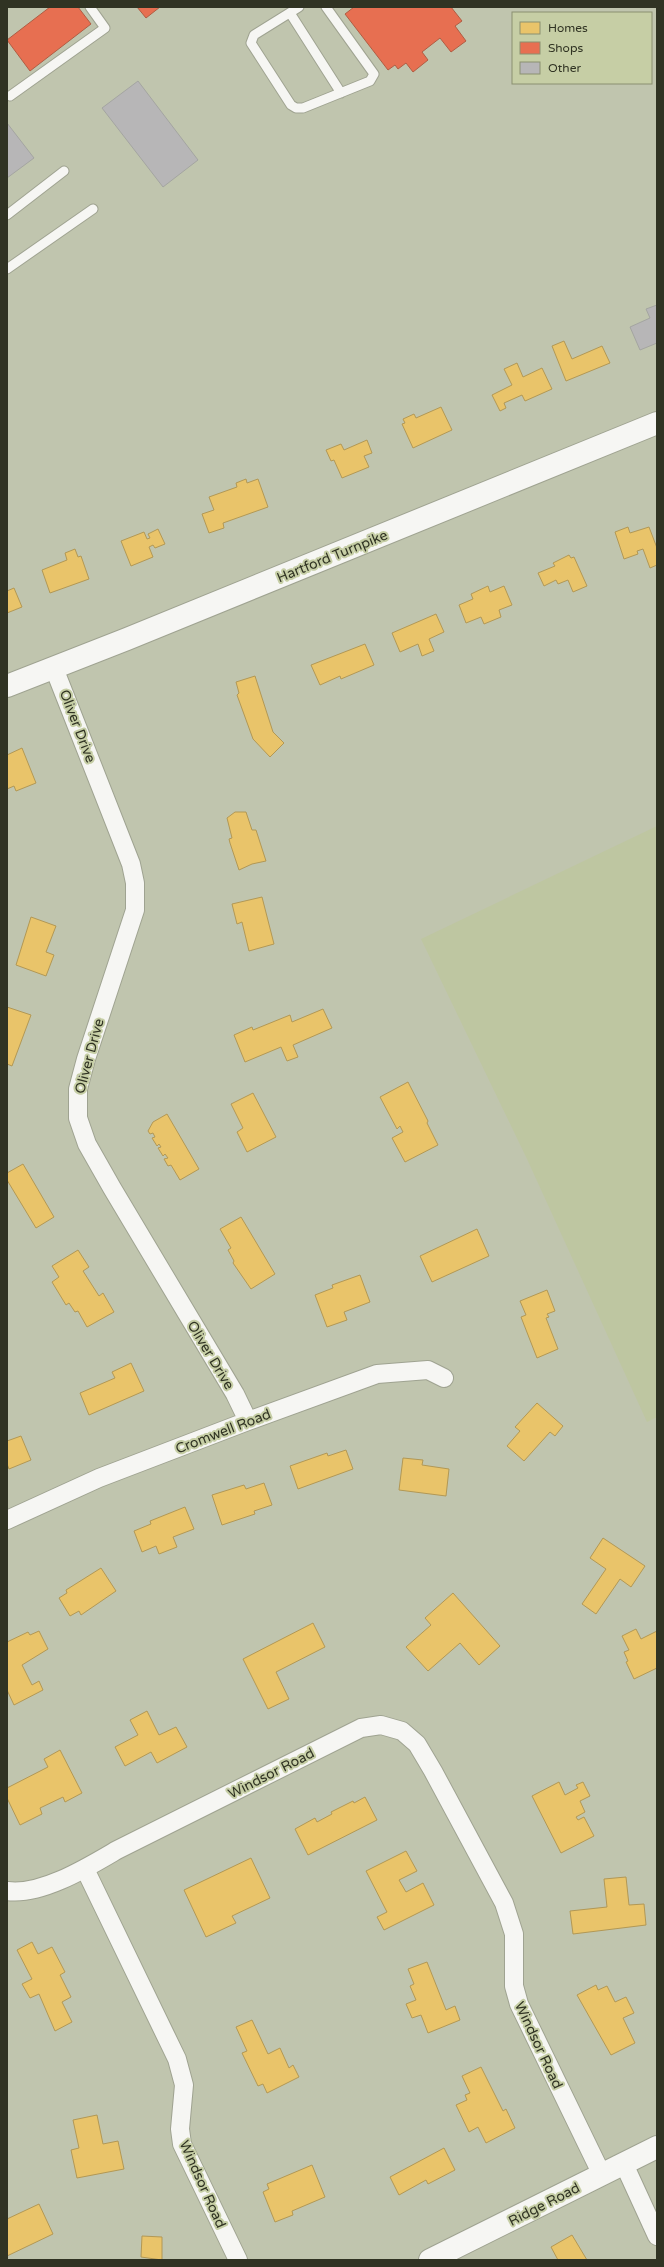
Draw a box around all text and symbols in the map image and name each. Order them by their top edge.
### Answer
legend [512,12,652,84]
text: Homes [548,21,588,35]
text: Shops [548,41,583,55]
text: Other [548,61,581,75]
street label: Hartford Turnpike [274,526,390,586]
street label: Oliver Drive [56,687,99,765]
street label: Oliver Drive [71,1017,108,1095]
street label: Oliver Drive [183,1318,238,1393]
street label: Cromwell Road [173,1405,273,1457]
street label: Windsor Road [225,1744,317,1802]
street label: Windsor Road [511,1999,566,2092]
street label: Windsor Road [176,2138,229,2231]
street label: Ridge Road [506,2179,583,2230]

